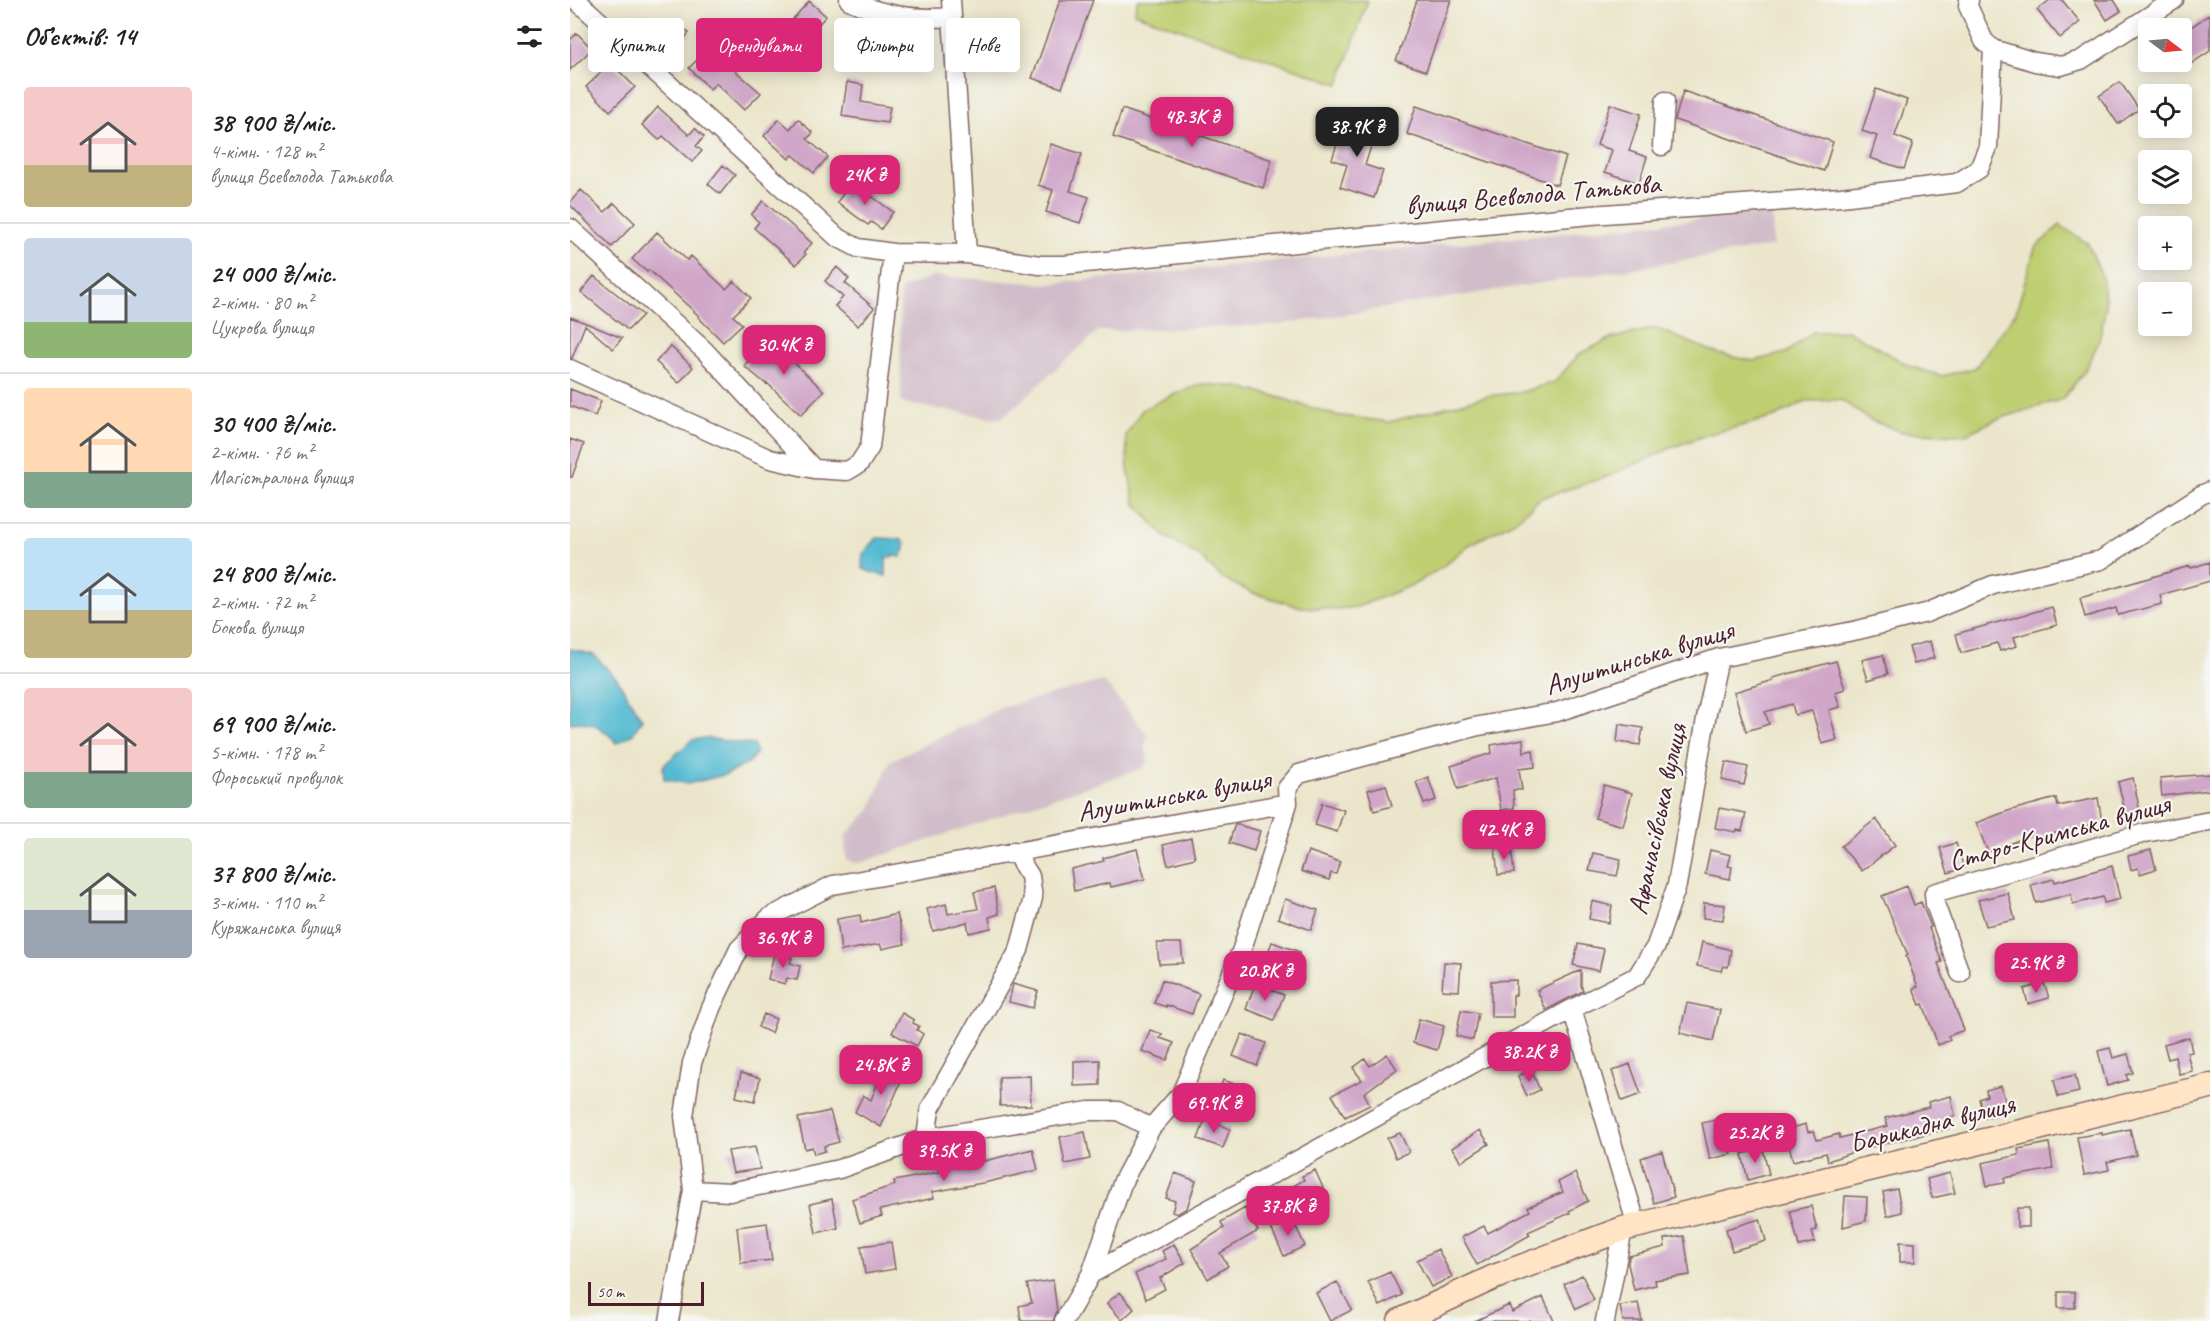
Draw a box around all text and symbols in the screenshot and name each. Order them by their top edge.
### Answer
chip: Купити [588,18,684,72]
chip: Орендувати [696,18,822,72]
chip: Фільтри [834,18,934,72]
chip: Нове [946,18,1020,72]
north arrow [2138,18,2192,72]
map controls [2138,18,2192,336]
text: Об’єктів: 14 [24,20,136,53]
icon: filters [513,20,546,53]
button: locate [2138,84,2192,138]
pin: 48.3K ₴ [1137,97,1247,148]
text: 48.3K ₴ [1164,104,1220,129]
text: 38 900 ₴/міс. [210,106,335,139]
pin: 38.9K ₴ [1302,107,1412,158]
icon: home [72,111,144,183]
text: 38.9K ₴ [1330,114,1384,139]
text: 4-кімн. · 128 m² [210,139,322,164]
button: layers [2138,150,2192,204]
pin: 24K ₴ [823,155,907,206]
text: 24K ₴ [844,162,886,187]
text: вулиця Всеволода Татькова [210,164,392,189]
street label: вулиця Всеволода Татькова [1404,165,1663,223]
button: + [2138,216,2192,270]
text: 24 000 ₴/міс. [210,257,336,290]
icon: home [72,262,144,334]
button: − [2138,282,2192,336]
text: 2-кімн. · 80 m² [210,290,313,315]
text: Цукрова вулиця [210,315,313,340]
pin: 30.4K ₴ [729,325,839,376]
text: 30.4K ₴ [756,332,812,357]
text: 30 400 ₴/міс. [210,407,336,440]
icon: home [72,412,144,484]
text: 2-кімн. · 76 m² [210,440,313,465]
text: Магістральна вулиця [210,465,353,490]
text: 24 800 ₴/міс. [210,557,336,590]
icon: home [72,562,144,634]
text: 2-кімн. · 72 m² [210,590,313,615]
street label: Алуштинська вулиця [1541,611,1740,702]
text: Бокова вулиця [210,615,303,640]
text: 69 900 ₴/міс. [210,707,335,740]
icon: home [72,712,144,784]
street label: Афанасівська вулиця [1620,720,1694,918]
text: 5-кімн. · 178 m² [210,740,322,765]
street label: Алуштинська вулиця [1075,760,1276,829]
text: Фороський провулок [210,765,342,790]
street label: Старо-Кримська вулиця [1945,785,2175,878]
pin: 42.4K ₴ [1449,810,1559,861]
text: 42.4K ₴ [1476,817,1532,842]
text: 37 800 ₴/міс. [210,857,335,890]
icon: home [72,862,144,934]
text: 3-кімн. · 110 m² [210,890,322,915]
text: Куряжанська вулиця [210,915,341,940]
pin: 36.9K ₴ [728,918,838,969]
text: 36.9K ₴ [755,925,811,950]
pin: 25.9K ₴ [1981,943,2091,994]
text: 25.9K ₴ [2009,950,2063,975]
pin: 20.8K ₴ [1210,951,1320,1002]
text: 20.8K ₴ [1237,958,1293,983]
pin: 38.2K ₴ [1474,1032,1584,1083]
text: 38.2K ₴ [1501,1039,1557,1064]
pin: 24.8K ₴ [826,1045,936,1096]
text: 24.8K ₴ [853,1052,909,1077]
pin: 69.9K ₴ [1159,1083,1269,1134]
street label: Барикадна вулиця [1846,1085,2019,1160]
text: 69.9K ₴ [1186,1090,1242,1115]
pin: 25.2K ₴ [1700,1113,1810,1164]
text: 25.2K ₴ [1728,1120,1782,1145]
pin: 39.5K ₴ [889,1131,999,1182]
text: 39.5K ₴ [917,1138,971,1163]
pin: 37.8K ₴ [1233,1186,1343,1237]
text: 37.8K ₴ [1260,1193,1316,1218]
scale bar [588,1279,704,1306]
text: 50 m [597,1282,624,1302]

